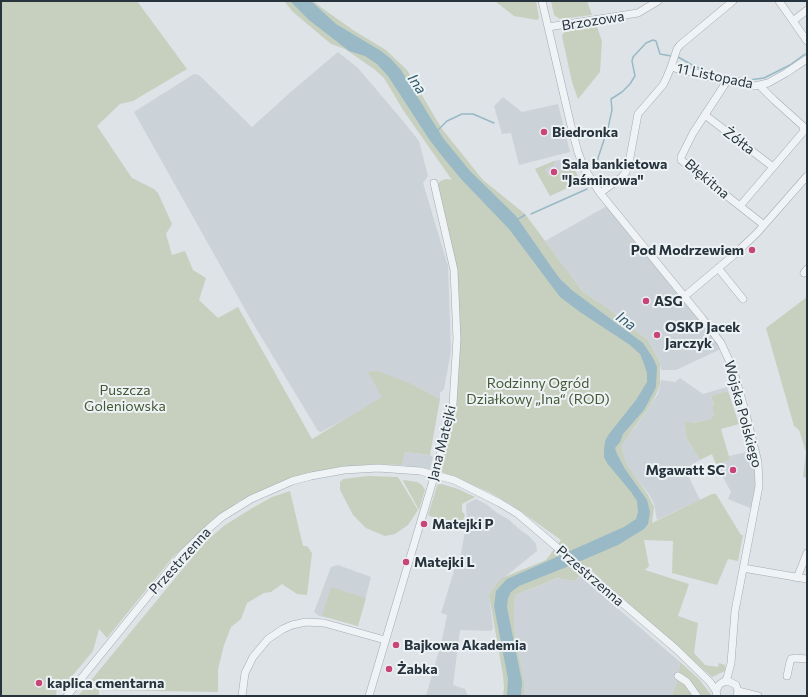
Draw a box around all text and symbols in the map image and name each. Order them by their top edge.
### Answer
street label: Brzozowa [560,8,626,34]
street label: 11 Listopada [675,60,755,92]
water label: Ina [404,70,430,98]
place label: Biedronka [552,124,618,140]
street label: Żółta [720,124,758,158]
marker: Biedronka [539,127,549,137]
place label: Sala bankietowa "Jaśminowa" [562,156,667,188]
street label: Błękitna [681,156,733,202]
marker: Sala bankietowa "Jaśminowa" [549,167,559,177]
place label: Pod Modrzewiem [631,242,744,258]
marker: Pod Modrzewiem [747,245,757,255]
place label: ASG [654,293,683,309]
marker: ASG [641,296,651,306]
water label: Ina [612,308,640,334]
place label: OSKP Jacek Jarczyk [665,319,740,352]
marker: OSKP Jacek Jarczyk [652,330,662,340]
street label: Wojska Polskiego [721,358,765,470]
park label: Rodzinny Ogród Działkowy „Ina“ (ROD) [466,375,610,408]
park label: Puszcza Goleniowska [84,382,166,414]
street label: Jana Matejki [424,403,460,483]
place label: Mgawatt SC [646,462,725,478]
marker: Mgawatt SC [728,465,738,475]
place label: Matejki P [432,516,494,532]
marker: Matejki P [419,519,429,529]
street label: Przestrzenna [146,524,214,598]
street label: Przestrzenna [553,542,627,610]
place label: Matejki L [414,554,475,570]
marker: Matejki L [401,557,411,567]
place label: Bajkowa Akademia [404,637,526,653]
marker: Bajkowa Akademia [391,640,401,650]
place label: Żabka [397,661,438,677]
marker: Żabka [384,664,394,674]
place label: kaplica cmentarna [47,675,164,691]
marker: kaplica cmentarna [34,678,44,688]

